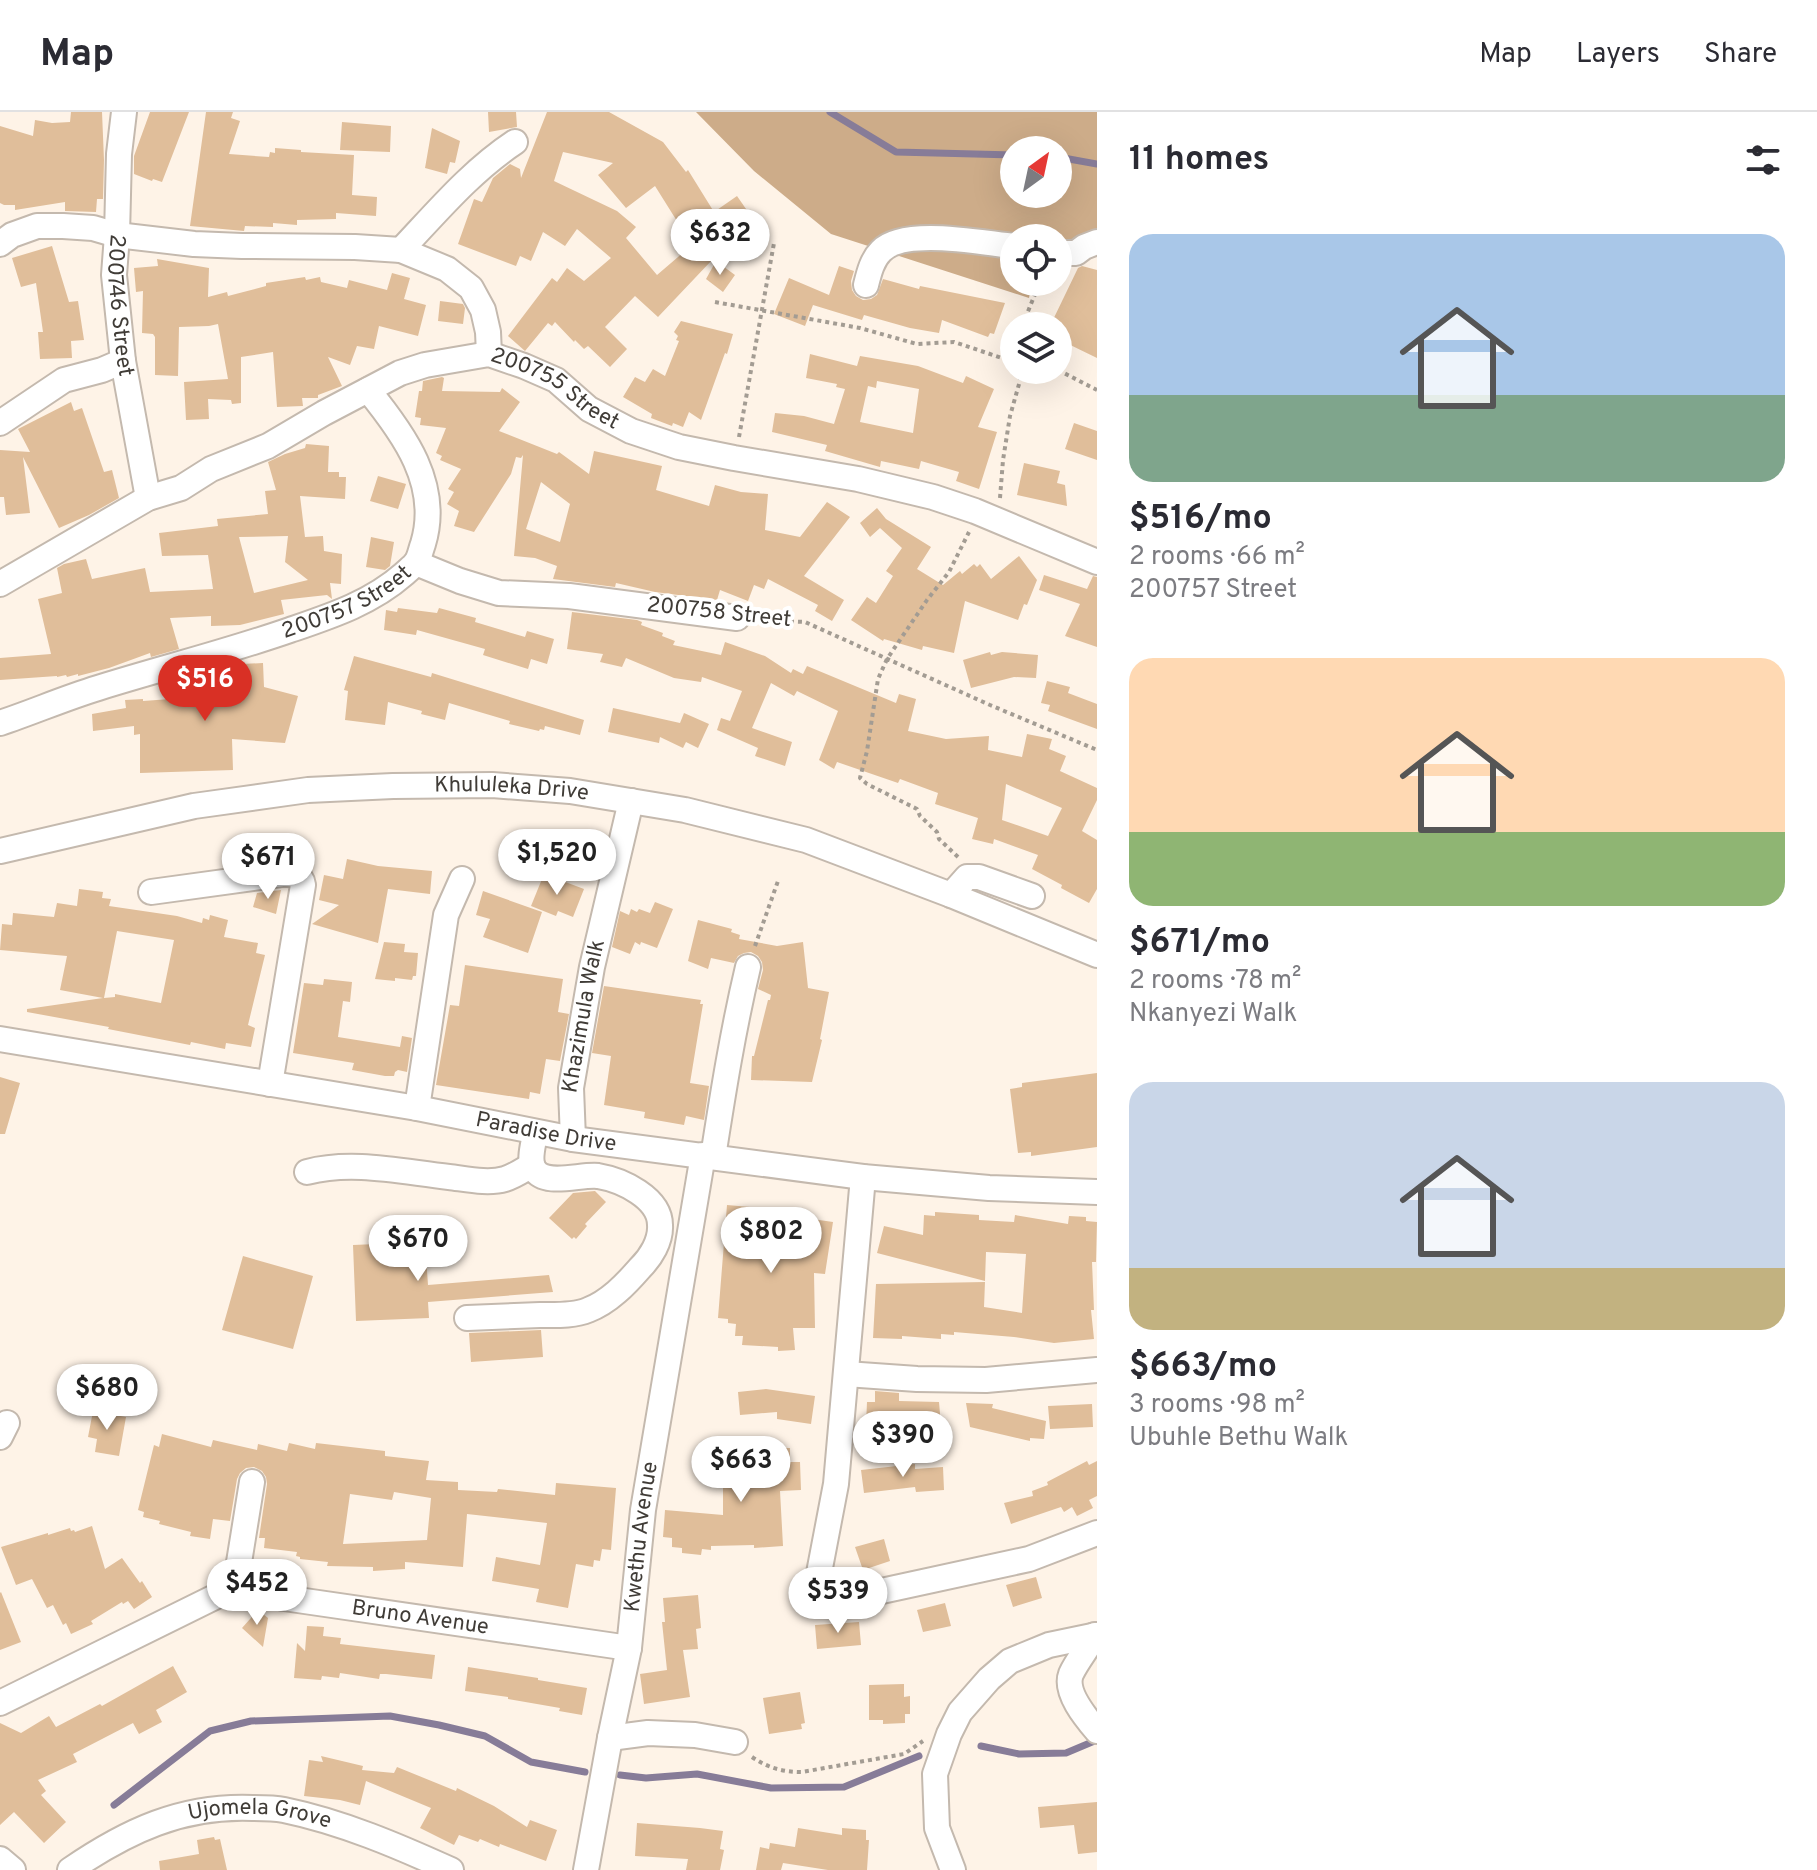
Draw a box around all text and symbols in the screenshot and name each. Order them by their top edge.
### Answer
text: Map [40,31,114,80]
text: Map [1479,37,1532,73]
text: Layers [1576,37,1660,73]
text: Share [1704,37,1777,73]
north arrow [1000,136,1072,208]
map controls [1000,136,1072,384]
icon: filters [1741,138,1785,182]
text: 11 homes [1129,139,1269,182]
pin: $632 [673,209,767,277]
text: $632 [689,218,751,251]
button: locate [1000,224,1072,296]
street label: 200746 Street [101,233,139,379]
icon: home [1385,286,1529,430]
button: layers [1000,312,1072,384]
street label: 200755 Street [487,342,624,436]
text: $516/mo [1129,498,1272,541]
text: 2 rooms · 66 m² [1129,541,1305,574]
street label: 200757 Street [278,560,418,645]
text: 200757 Street [1129,574,1297,607]
street label: 200758 Street [645,592,793,634]
pin: $516 [158,655,252,723]
text: $516 [176,664,234,697]
icon: home [1385,710,1529,854]
street label: Khululeka Drive [434,772,591,807]
pin: $1,520 [492,829,622,897]
pin: $671 [221,833,315,901]
text: $1,520 [516,838,598,871]
text: $671 [240,842,296,875]
text: $671/mo [1129,922,1270,965]
street label: Khazimula Walk [557,937,612,1095]
text: 2 rooms · 78 m² [1129,965,1301,998]
text: Nkanyezi Walk [1129,998,1297,1031]
street label: Paradise Drive [473,1106,618,1158]
icon: home [1385,1134,1529,1278]
pin: $802 [724,1207,818,1275]
pin: $670 [371,1215,465,1283]
text: $802 [739,1216,803,1249]
text: $670 [387,1224,449,1257]
text: $663/mo [1129,1346,1277,1389]
pin: $680 [60,1364,154,1432]
text: $680 [75,1373,139,1406]
text: 3 rooms · 98 m² [1129,1389,1305,1422]
pin: $390 [856,1411,950,1479]
text: $390 [871,1420,935,1453]
text: Ubuhle Bethu Walk [1129,1422,1348,1455]
pin: $663 [694,1436,788,1504]
text: $663 [709,1445,773,1478]
street label: Kwethu Avenue [619,1460,664,1613]
pin: $452 [210,1559,304,1627]
pin: $539 [791,1567,885,1635]
text: $452 [225,1568,289,1601]
text: $539 [806,1576,870,1609]
street label: Bruno Avenue [350,1594,491,1641]
street label: Ujomela Grove [186,1794,335,1835]

